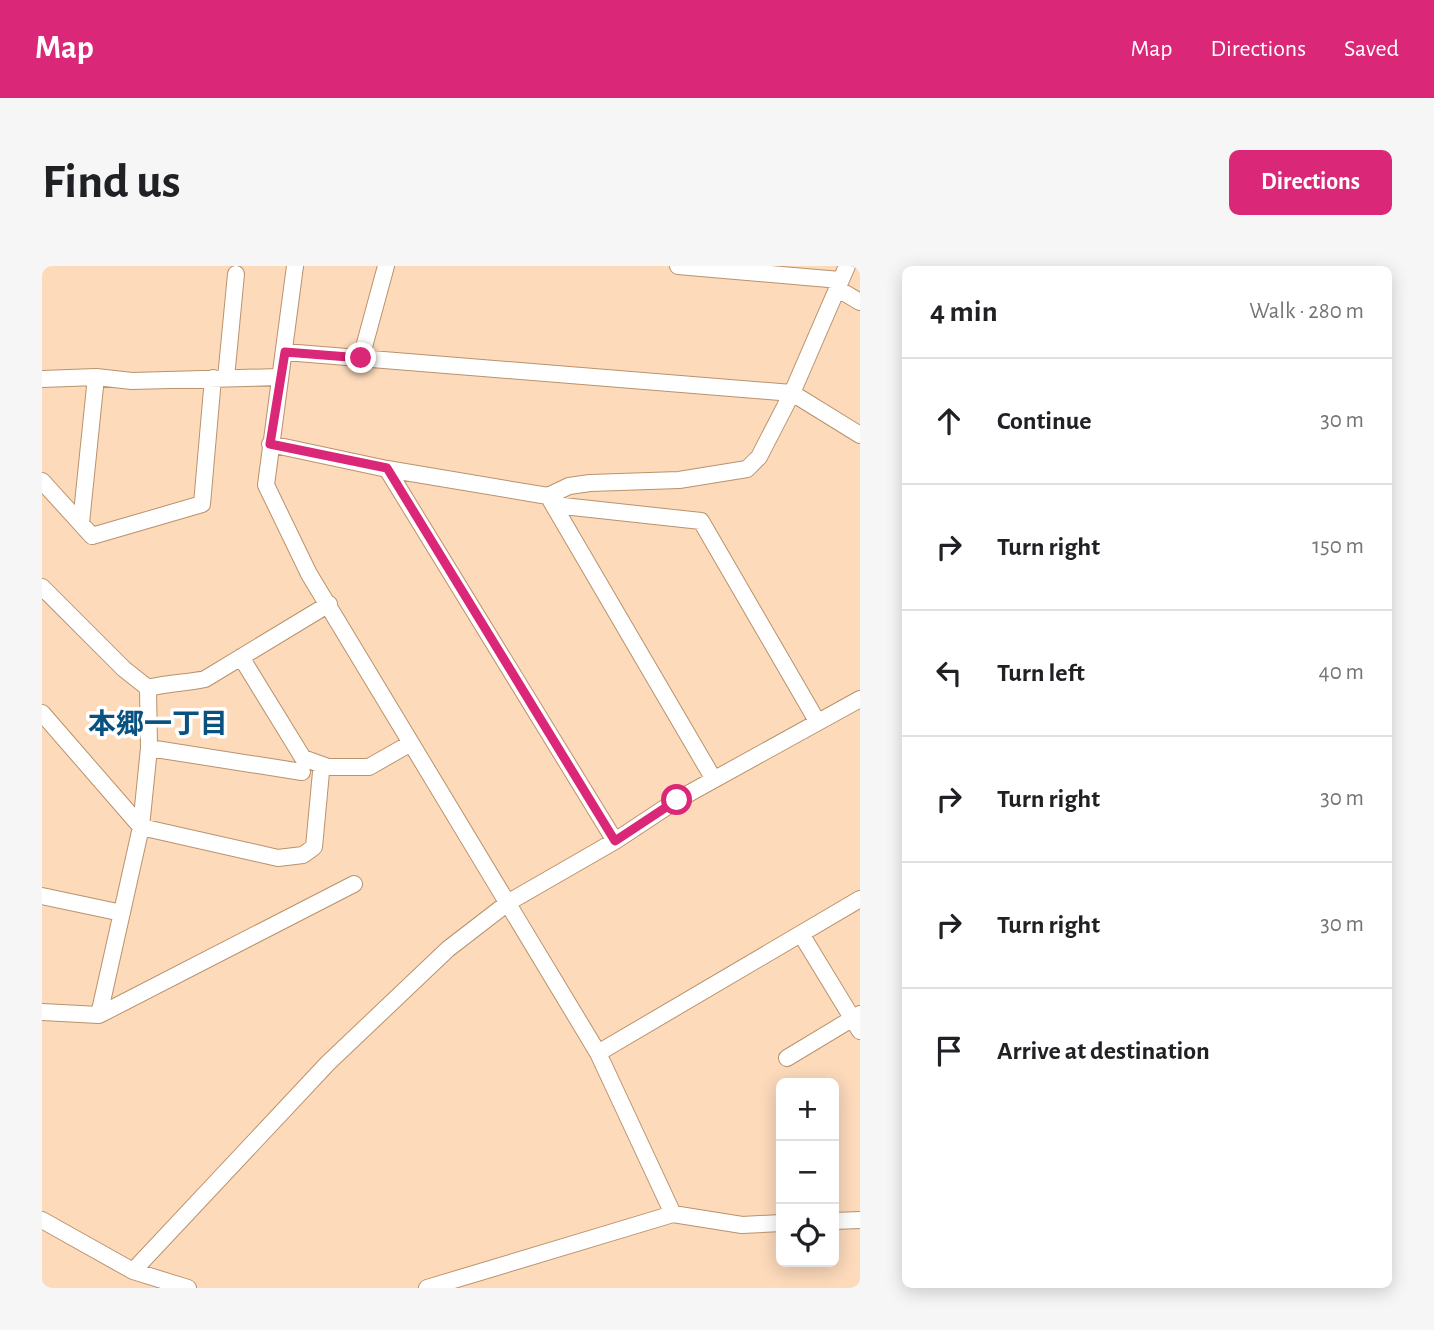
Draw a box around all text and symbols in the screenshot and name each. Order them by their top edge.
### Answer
text: Map [35,32,94,65]
text: Map [1130,37,1172,61]
text: Directions [1210,37,1306,61]
text: Saved [1344,37,1399,61]
button: Directions [1229,150,1392,215]
text: Find us [42,158,181,207]
text: 4 min [930,297,998,327]
text: Walk · 280 m [1249,300,1364,323]
route end [345,342,376,373]
icon: ahead [930,402,968,440]
text: Continue [997,408,1092,434]
text: 30 m [1320,409,1364,432]
icon: right [930,528,968,566]
text: Turn right [997,534,1100,560]
text: 150 m [1312,535,1364,558]
icon: left [930,654,968,692]
text: Turn left [997,660,1085,686]
text: 40 m [1319,661,1364,684]
district label: 本郷一丁目 [88,709,228,739]
icon: right [930,780,968,818]
route start [661,784,692,815]
text: Turn right [997,786,1100,812]
text: 30 m [1320,787,1364,810]
icon: right [930,906,968,944]
text: Turn right [997,912,1100,938]
text: 30 m [1320,913,1364,936]
icon: arrive [930,1032,968,1070]
text: Arrive at destination [997,1038,1210,1064]
map controls [776,1078,839,1267]
button: + [776,1078,839,1141]
button: − [776,1141,839,1204]
button: locate [776,1204,839,1267]

